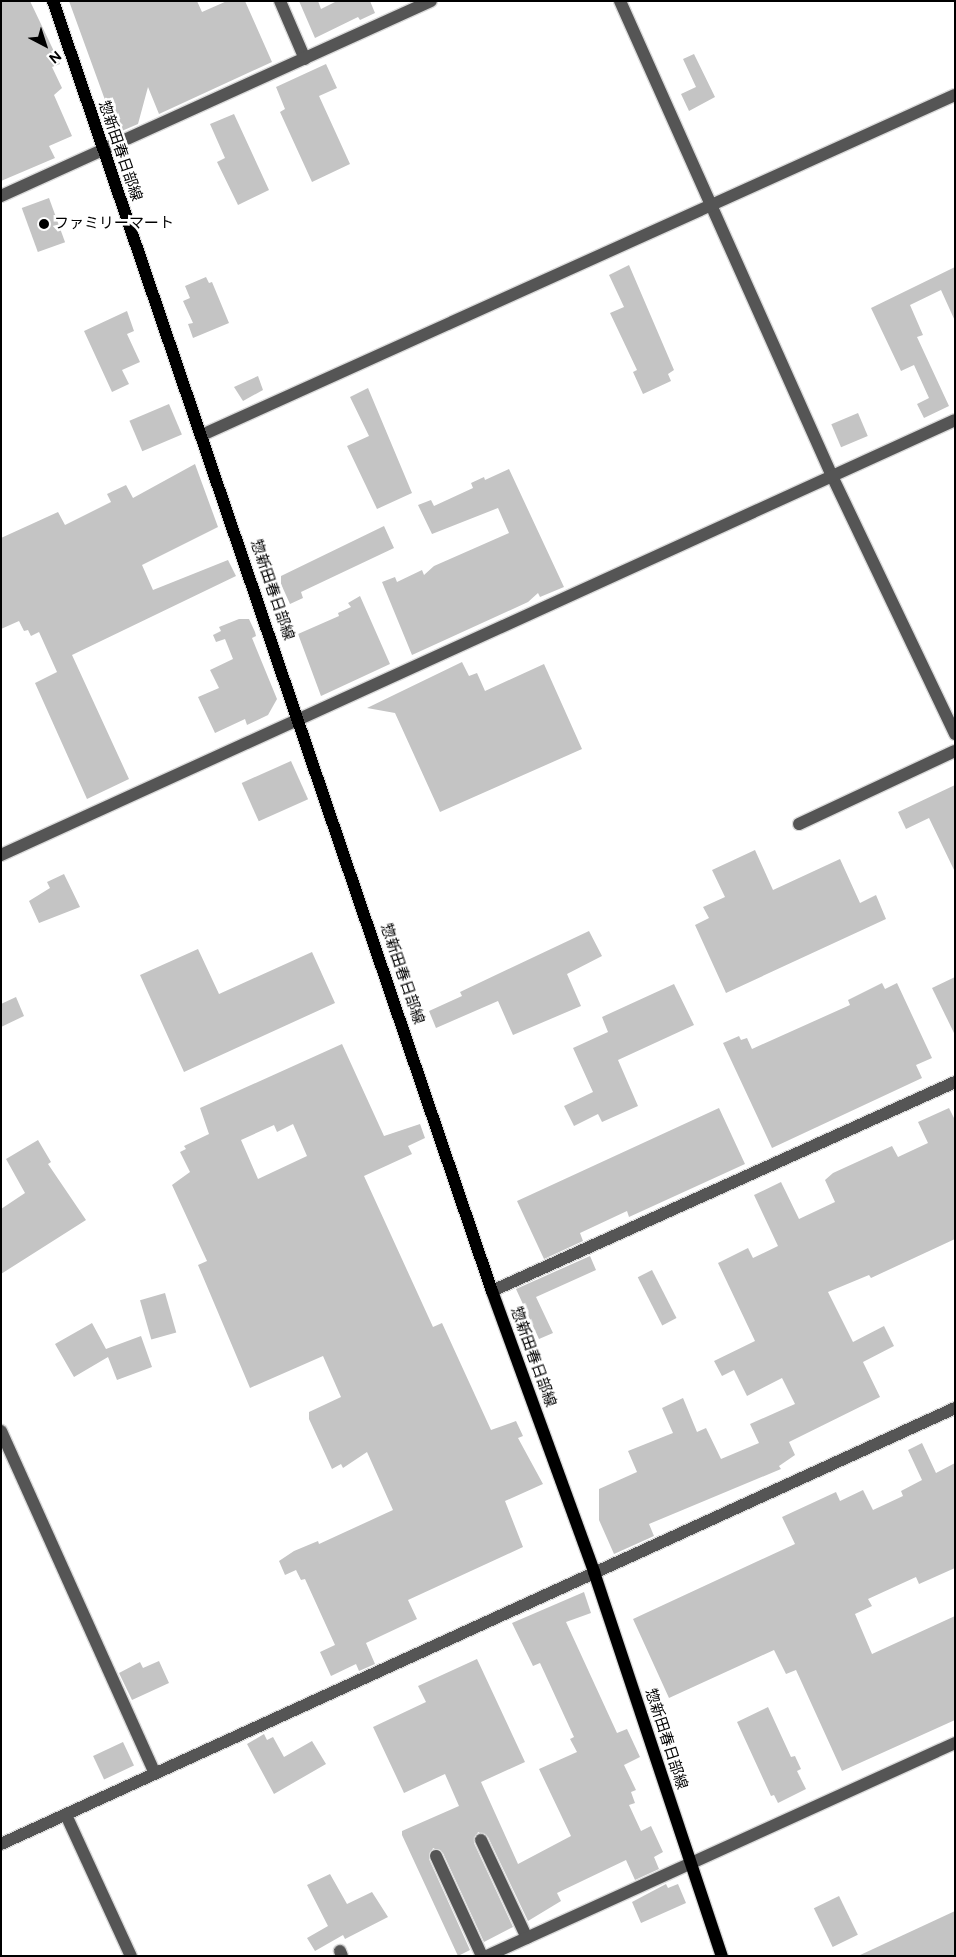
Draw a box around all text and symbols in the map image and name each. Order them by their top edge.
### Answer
north arrow [20,20,70,70]
text: N [45,47,65,67]
street label: 惣新田春日部線 [94,98,146,204]
place label: ファミリーマート [54,215,174,233]
marker: ファミリーマート [38,218,50,230]
street label: 惣新田春日部線 [246,537,298,643]
street label: 惣新田春日部線 [376,921,428,1027]
street label: 惣新田春日部線 [507,1305,559,1409]
street label: 惣新田春日部線 [641,1686,691,1792]

